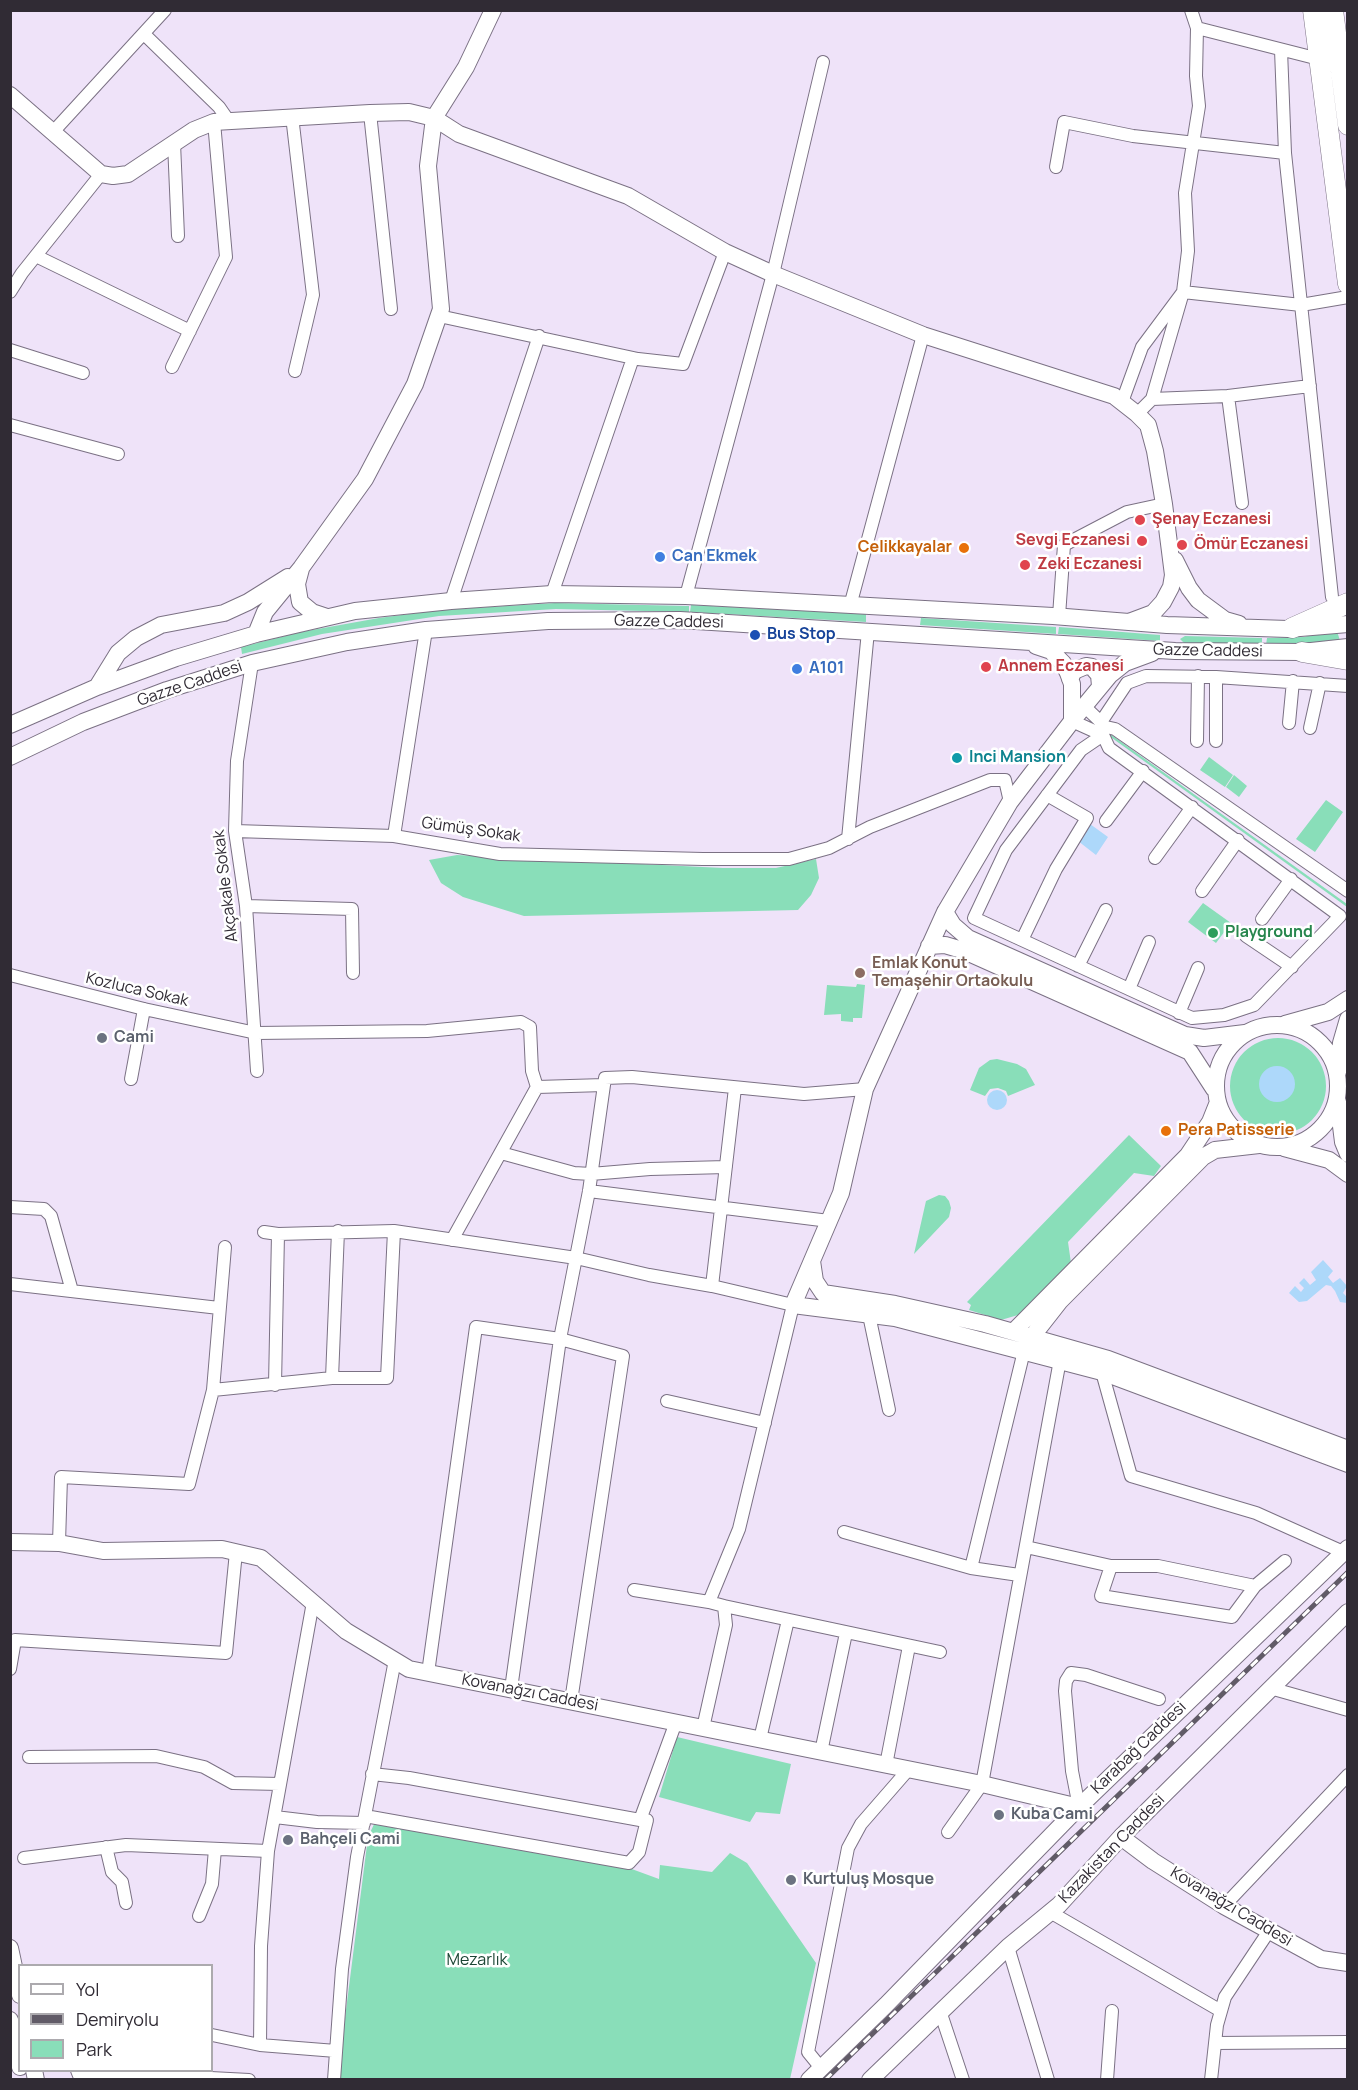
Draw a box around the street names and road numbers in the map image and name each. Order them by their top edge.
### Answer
street label: Gazze Caddesi [614,611,724,633]
street label: Gazze Caddesi [1153,640,1263,662]
street label: Gazze Caddesi [135,657,245,711]
street label: Gümüş Sokak [420,814,522,846]
street label: Akçakale Sokak [210,829,242,943]
street label: Kozluca Sokak [84,969,190,1011]
street label: Kovanağzı Caddesi [460,1670,600,1716]
street label: Karabağ Caddesi [1088,1698,1190,1798]
street label: Kazakistan Caddesi [1055,1790,1169,1908]
street label: Kovanağzı Caddesi [1167,1863,1295,1951]

